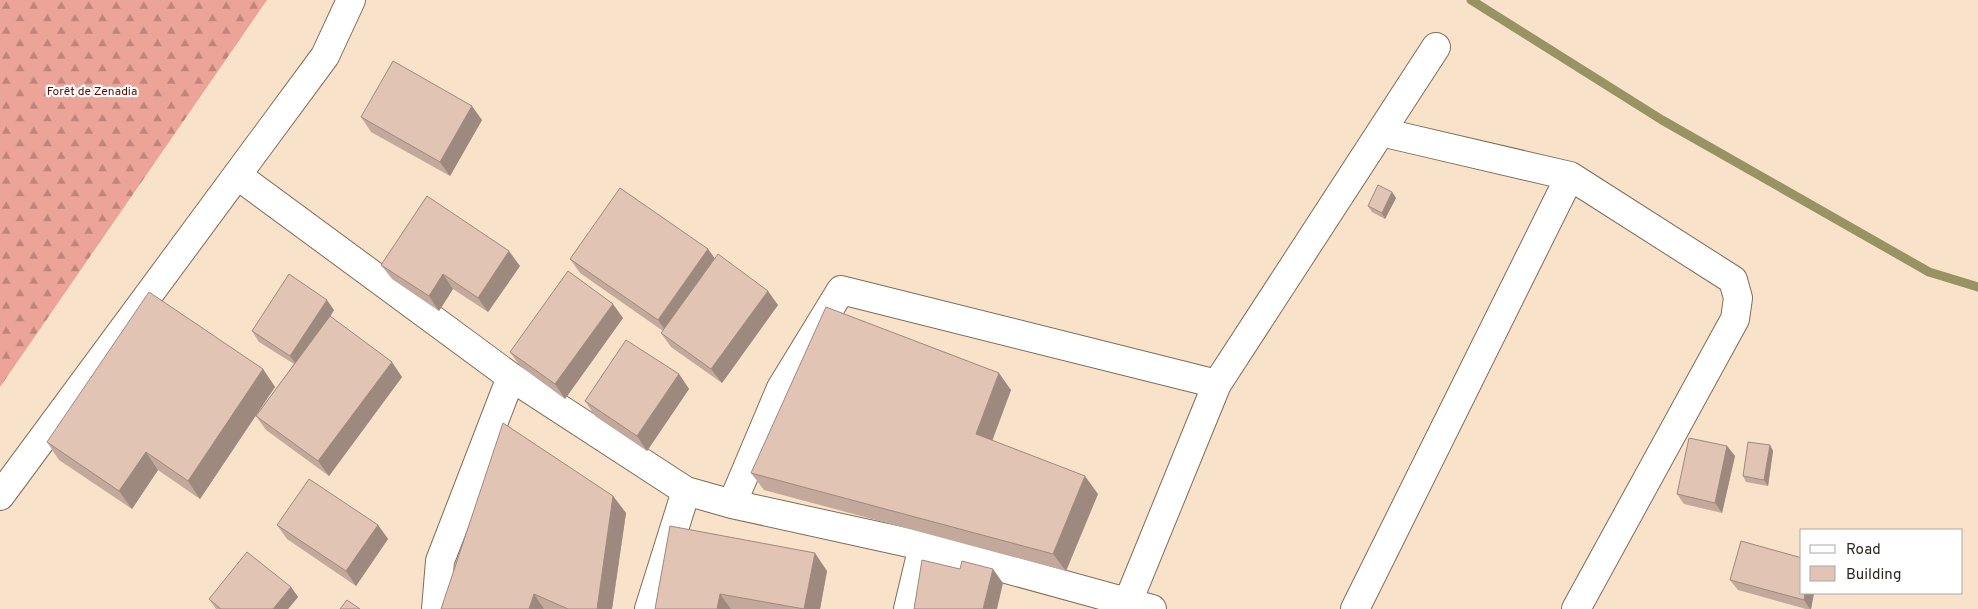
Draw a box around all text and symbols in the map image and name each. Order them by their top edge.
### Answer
park label: Forêt de Zenadia [47,84,137,100]
legend [1800,529,1963,594]
text: Road [1846,541,1881,560]
text: Building [1846,566,1901,585]

